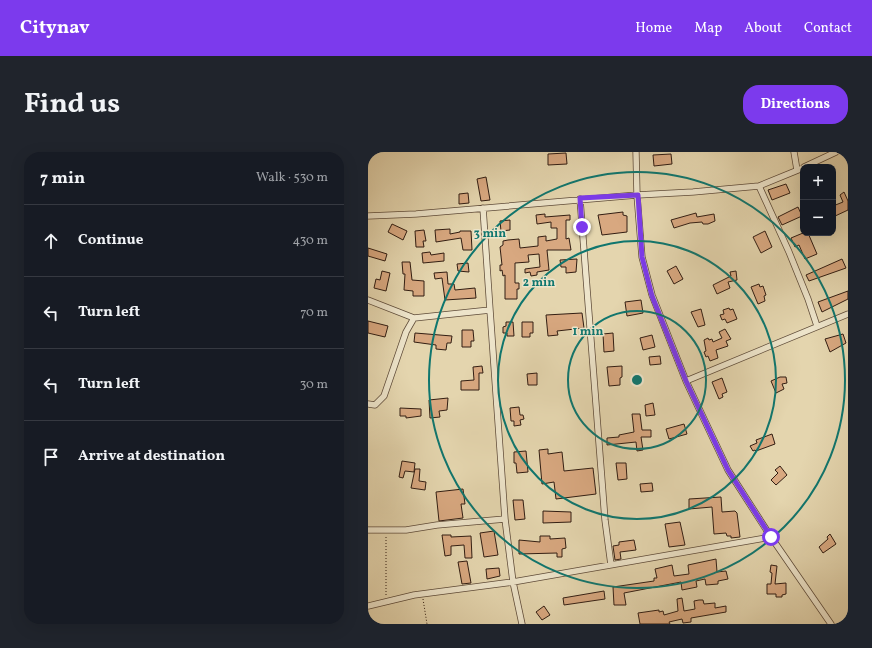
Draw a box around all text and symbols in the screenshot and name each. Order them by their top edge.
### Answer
text: Citynav [20,15,90,41]
text: Home [635,19,672,38]
text: Map [694,19,722,38]
text: About [744,19,782,38]
text: Contact [804,19,852,38]
text: Find us [24,85,120,124]
button: Directions [743,85,848,124]
map controls [800,164,836,236]
button: + [800,164,836,200]
text: 7 min [40,167,85,190]
text: Walk · 530 m [256,169,328,187]
button: − [800,200,836,236]
route end [573,218,591,236]
text: 3 min [474,226,506,242]
icon: ahead [40,230,62,252]
text: Continue [78,230,143,251]
text: 430 m [292,232,328,250]
text: 2 min [523,275,555,291]
icon: left [40,302,62,324]
text: Turn left [78,302,140,323]
text: 70 m [300,304,328,322]
text: 1 min [573,324,604,340]
centre of rings [630,373,644,387]
icon: left [40,374,62,396]
text: Turn left [78,374,140,395]
text: 30 m [300,376,328,394]
icon: arrive [40,446,62,468]
text: Arrive at destination [78,446,225,467]
route start [762,528,780,546]

